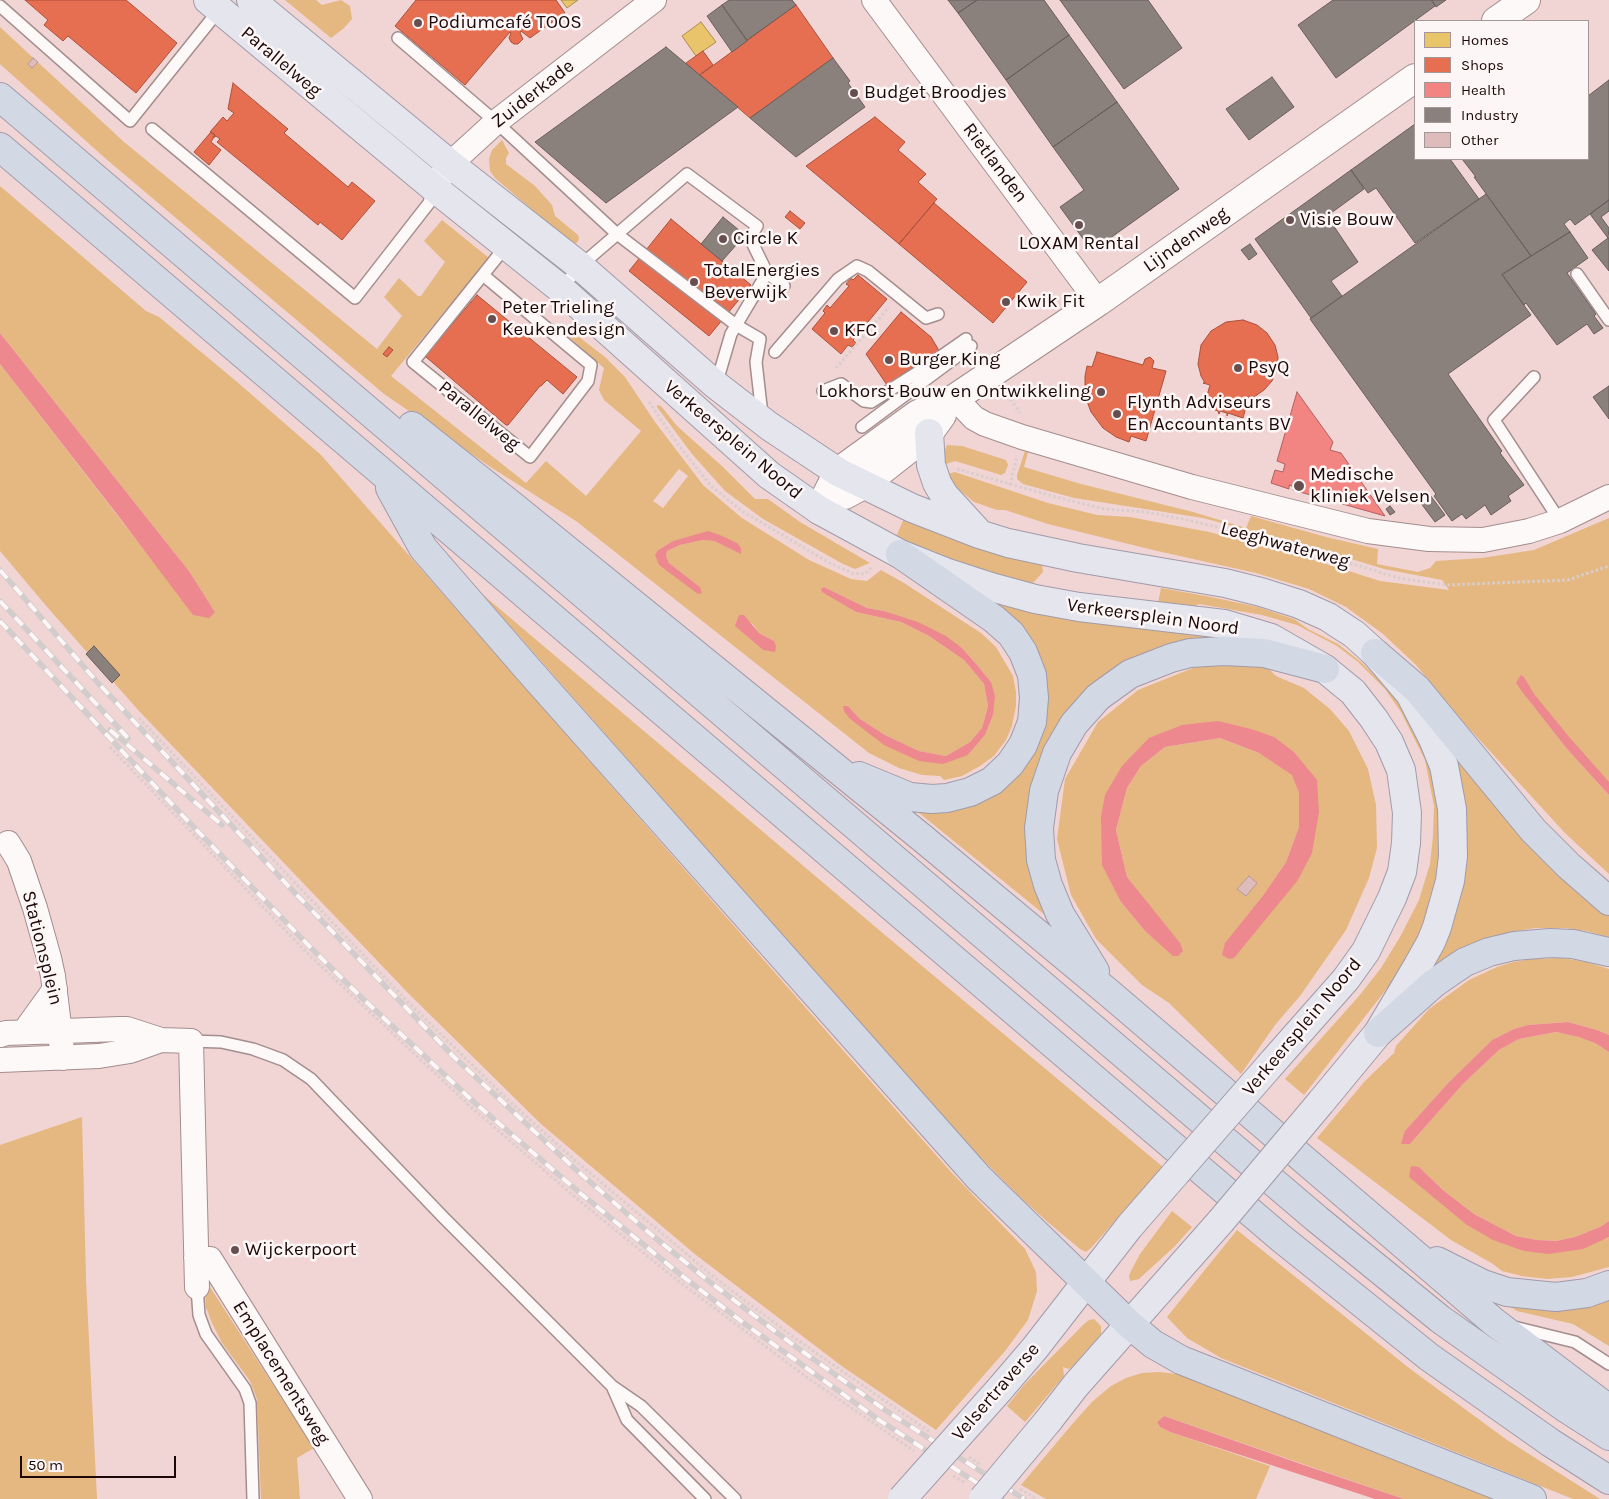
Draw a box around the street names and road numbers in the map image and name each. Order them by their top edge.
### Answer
street label: Parallelweg [236,22,326,102]
street label: Zuiderkade [487,55,579,133]
street label: Rietlanden [958,119,1032,207]
street label: Lijndenweg [1139,202,1233,278]
street label: Parallelweg [434,376,524,456]
street label: Verkeersplein Noord [659,376,807,504]
street label: Leeghwaterweg [1218,517,1352,573]
street label: Verkeersplein Noord [1066,594,1240,640]
street label: Stationsplein [17,888,67,1008]
street label: Verkeersplein Noord [1238,953,1366,1101]
street label: Emplacementsweg [228,1297,334,1449]
street label: Velsertraverse [947,1338,1045,1446]

